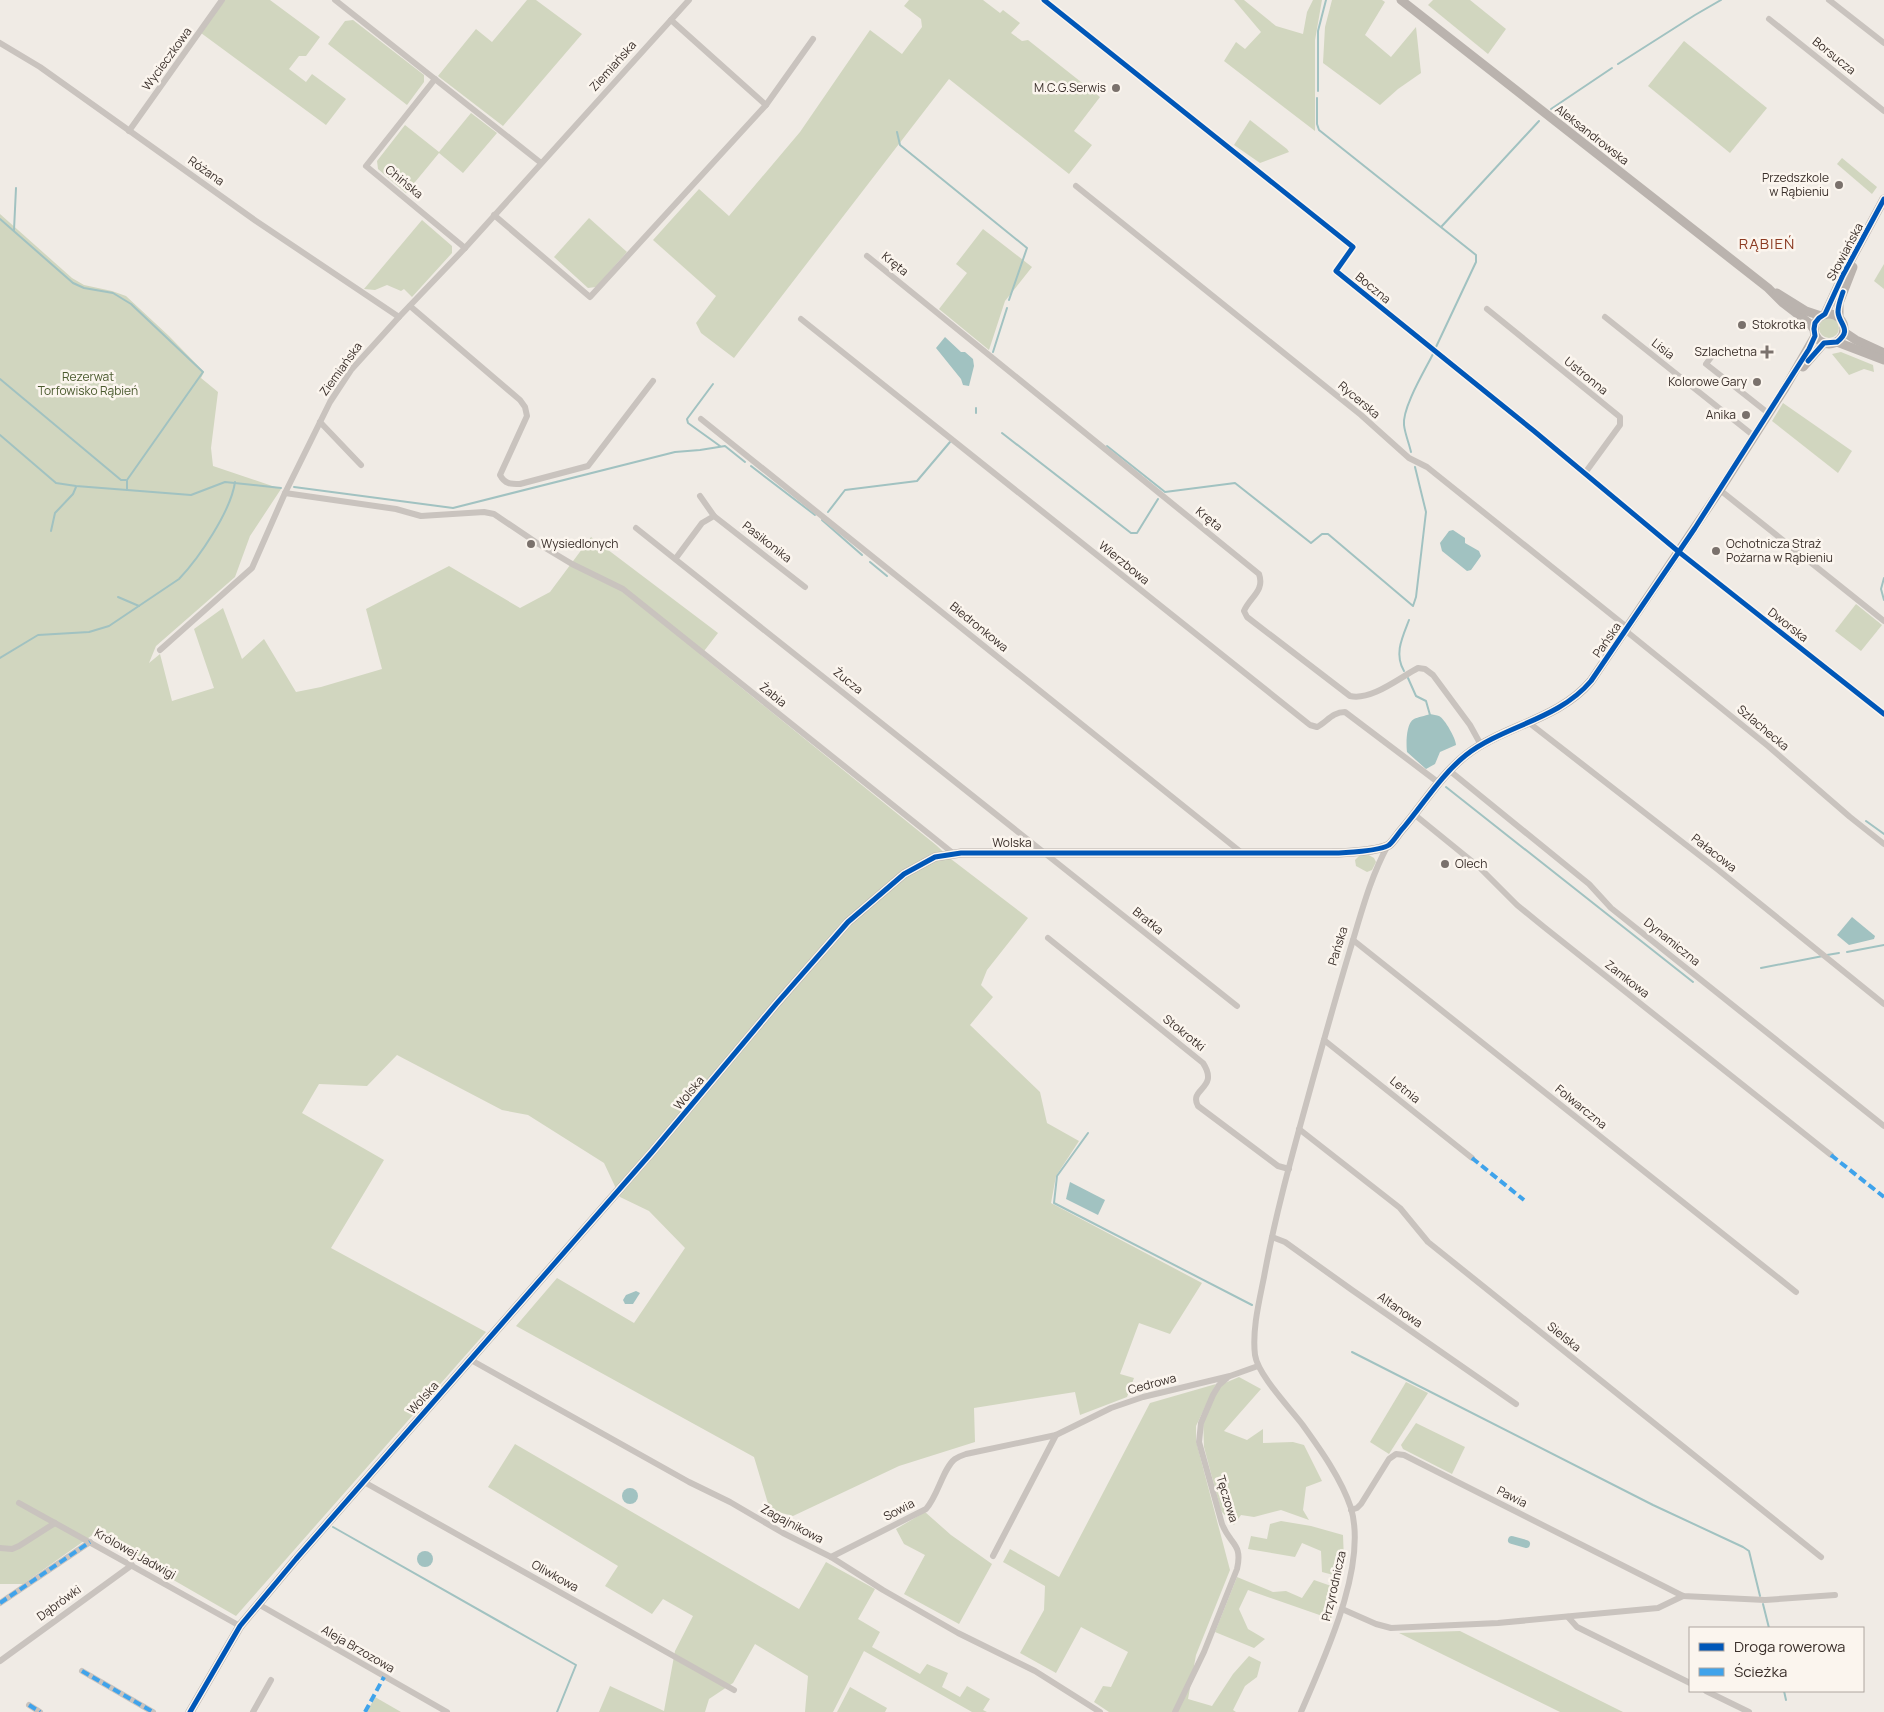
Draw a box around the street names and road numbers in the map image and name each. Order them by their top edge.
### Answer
street label: Wycieczkowa [138,23,195,94]
street label: Borsucza [1809,33,1860,78]
street label: Ziemiańska [585,37,640,95]
street label: Aleksandrowska [1552,100,1633,169]
street label: Różana [185,152,228,189]
street label: Chińska [382,161,427,202]
street label: Słowiańska [1822,220,1867,284]
street label: Kręta [878,248,912,280]
street label: Boczna [1352,268,1395,307]
street label: Lisia [1648,334,1678,363]
street label: Ziemiańska [315,338,366,399]
street label: Ustronna [1561,353,1612,399]
street label: Rycerska [1335,377,1384,422]
street label: Kręta [1192,503,1226,535]
street label: Pasikonika [739,517,795,566]
street label: Wierzbowa [1095,537,1153,588]
street label: Biedronkowa [946,598,1012,656]
street label: Dworska [1765,603,1812,646]
street label: Pańska [1588,619,1625,661]
street label: Żucza [830,663,867,698]
street label: Żabia [756,678,791,711]
street label: Szlachecka [1734,701,1793,754]
street label: Pałacowa [1688,829,1741,876]
street label: Wolska [992,834,1032,851]
street label: Bratka [1129,903,1167,938]
street label: Dynamiczna [1641,914,1704,970]
street label: Pańska [1324,924,1351,967]
street label: Zamkowa [1601,956,1653,1001]
street label: Stokrotki [1160,1010,1209,1055]
street label: Wolska [669,1072,708,1113]
street label: Letnia [1387,1072,1424,1107]
street label: Folwarczna [1552,1080,1611,1133]
street label: Altanowa [1374,1288,1426,1331]
street label: Sielska [1544,1318,1585,1355]
street label: Cedrowa [1126,1369,1178,1398]
street label: Wolska [403,1377,442,1418]
street label: Tęczowa [1212,1473,1243,1524]
street label: Pawia [1494,1482,1530,1511]
street label: Sowia [880,1495,917,1525]
street label: Zagajnikowa [758,1500,827,1547]
street label: Królowej Jadwigi [91,1524,179,1583]
street label: Przyrodnicza [1317,1549,1350,1623]
street label: Oliwkowa [529,1556,582,1596]
street label: Dąbrówki [33,1581,84,1624]
street label: Aleja Brzozowa [318,1621,398,1676]

